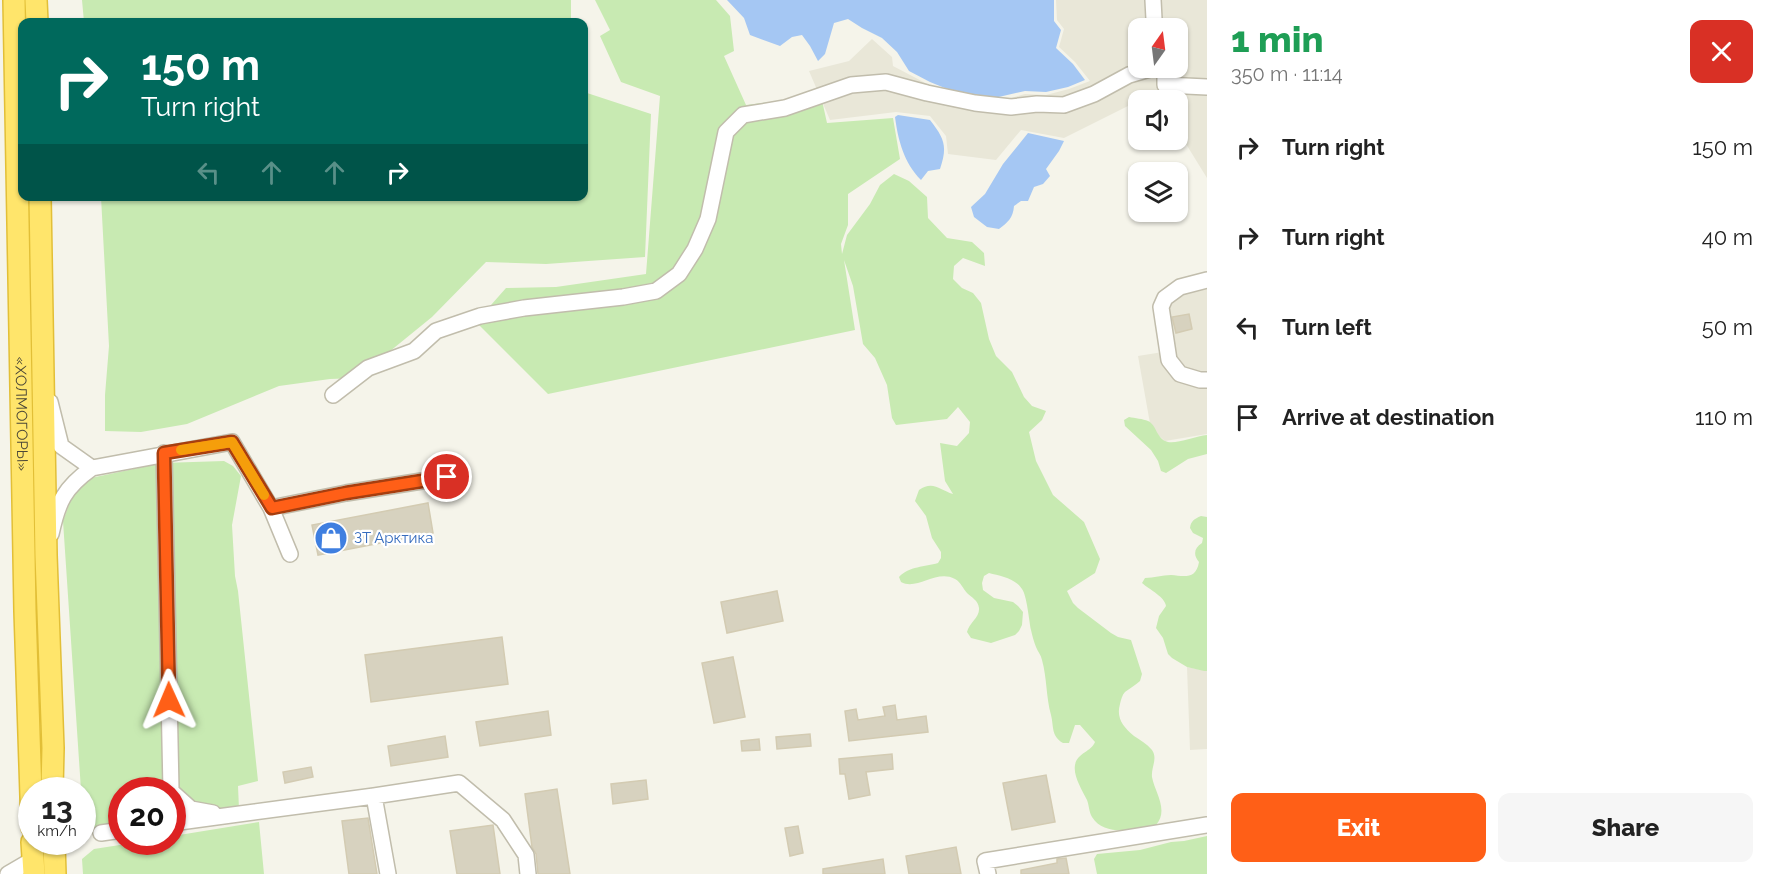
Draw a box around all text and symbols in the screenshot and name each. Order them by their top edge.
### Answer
north arrow [1128,18,1188,78]
map controls [1128,18,1188,222]
text: 1 min [1231,18,1323,60]
button: close [1690,20,1753,83]
text: 150 m [141,41,260,90]
icon: right [42,42,120,120]
text: 350 m · 11:14 [1231,62,1343,86]
button: sound [1128,90,1188,150]
text: Turn right [141,91,260,122]
icon: right [1231,131,1264,164]
text: Turn right [1282,134,1385,160]
text: 150 m [1692,134,1753,160]
icon: left [192,156,225,189]
icon: ahead [255,156,288,189]
icon: ahead [318,156,351,189]
icon: right [381,156,414,189]
button: layers [1128,162,1188,222]
icon: right [1231,221,1264,254]
text: Turn right [1282,224,1385,250]
text: 40 m [1702,224,1753,250]
icon: left [1231,311,1264,344]
text: Turn left [1282,314,1372,340]
text: 50 m [1702,314,1753,340]
street label: «ХОЛМОГОРЫ» [11,357,31,471]
icon: arrive [1231,401,1264,434]
text: Arrive at destination [1282,404,1495,430]
text: 110 m [1695,404,1753,430]
pin [421,451,472,502]
icon: arrive [430,460,463,493]
shop icon: ЗТ Арктика [313,520,349,556]
place label: ЗТ Арктика [354,529,433,547]
position arrow [137,668,201,732]
speed limit sign: 20 [108,777,186,855]
text: 13 [41,791,73,826]
button: Exit [1231,793,1486,862]
button: Share [1498,793,1753,862]
text: km/h [37,822,77,840]

